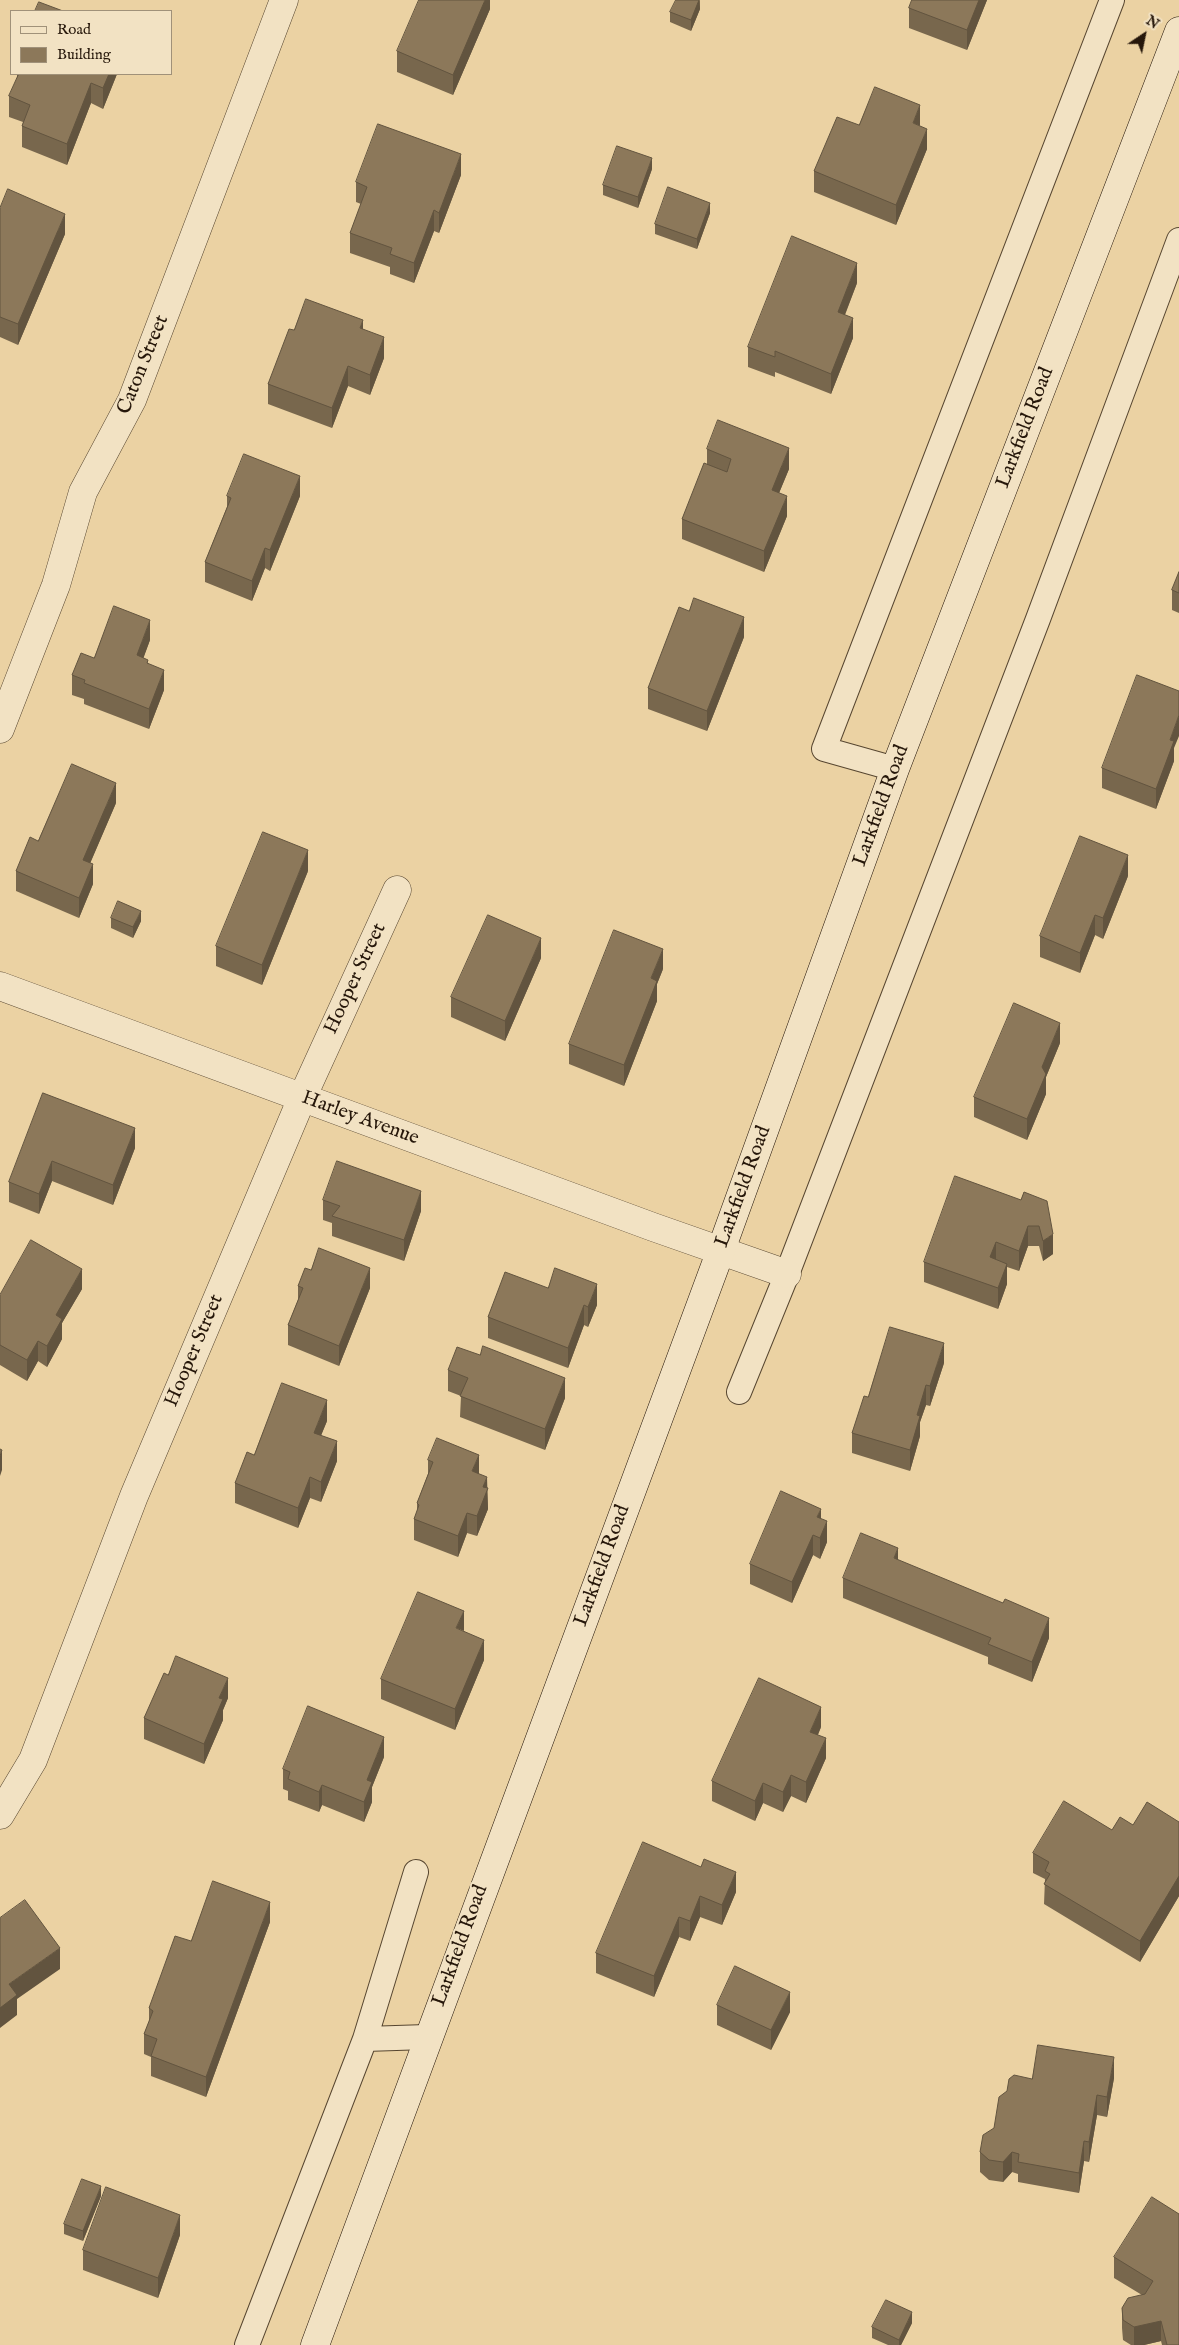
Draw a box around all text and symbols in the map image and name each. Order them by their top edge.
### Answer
legend [10,10,172,75]
north arrow [1119,10,1169,60]
text: N [1142,12,1162,33]
text: Road [57,20,91,39]
text: Building [57,45,111,64]
street label: Caton Street [113,312,175,418]
street label: Larkfield Road [992,364,1060,492]
street label: Larkfield Road [849,742,915,870]
street label: Hooper Street [320,920,392,1038]
street label: Harley Avenue [298,1087,422,1151]
street label: Larkfield Road [711,1123,777,1251]
street label: Hooper Street [161,1291,229,1411]
street label: Larkfield Road [570,1502,636,1630]
street label: Larkfield Road [428,1882,494,2010]

